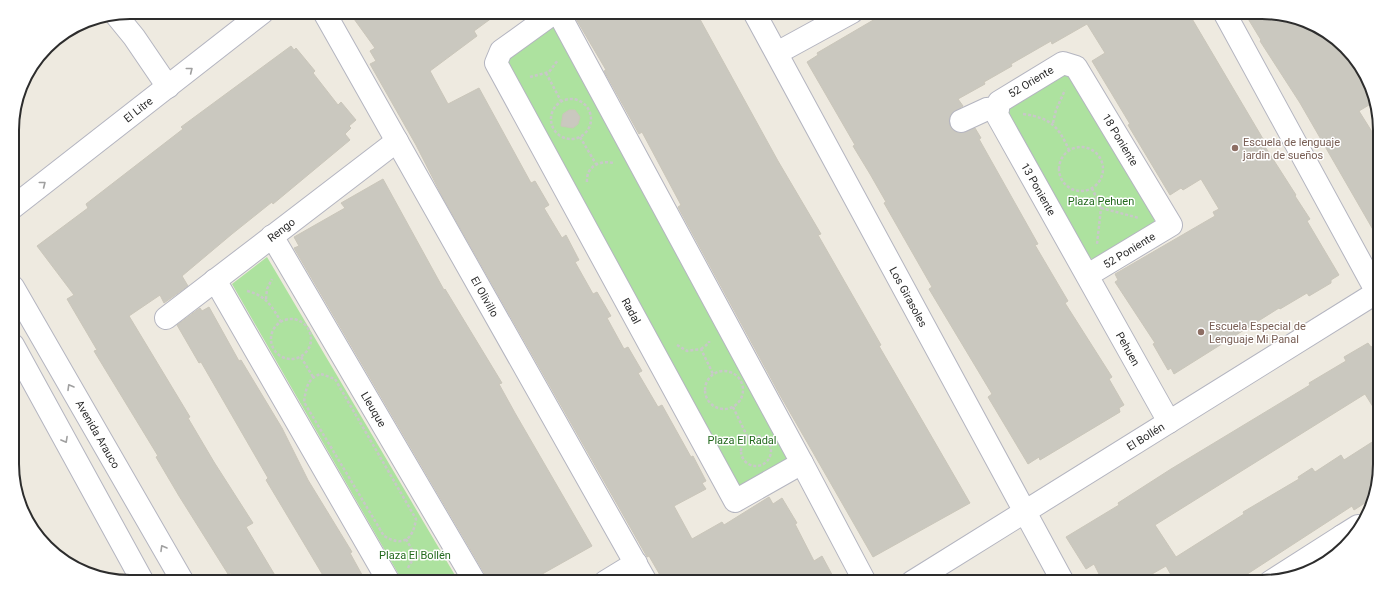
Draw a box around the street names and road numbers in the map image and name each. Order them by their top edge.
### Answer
street label: 52 Oriente [1006,63,1056,101]
street label: El Litre [121,94,155,125]
street label: 18 Poniente [1099,112,1141,168]
street label: 13 Poniente [1019,161,1059,218]
street label: Rengo [265,215,297,244]
street label: 52 Poniente [1101,230,1158,271]
street label: Los Girasoles [887,265,930,329]
street label: El Olivillo [468,274,501,319]
street label: Radal [619,296,644,326]
street label: Pehuen [1113,330,1143,368]
street label: Lleuque [358,389,389,429]
street label: Avenida Arauco [73,398,123,471]
street label: El Bollén [1124,420,1167,453]

